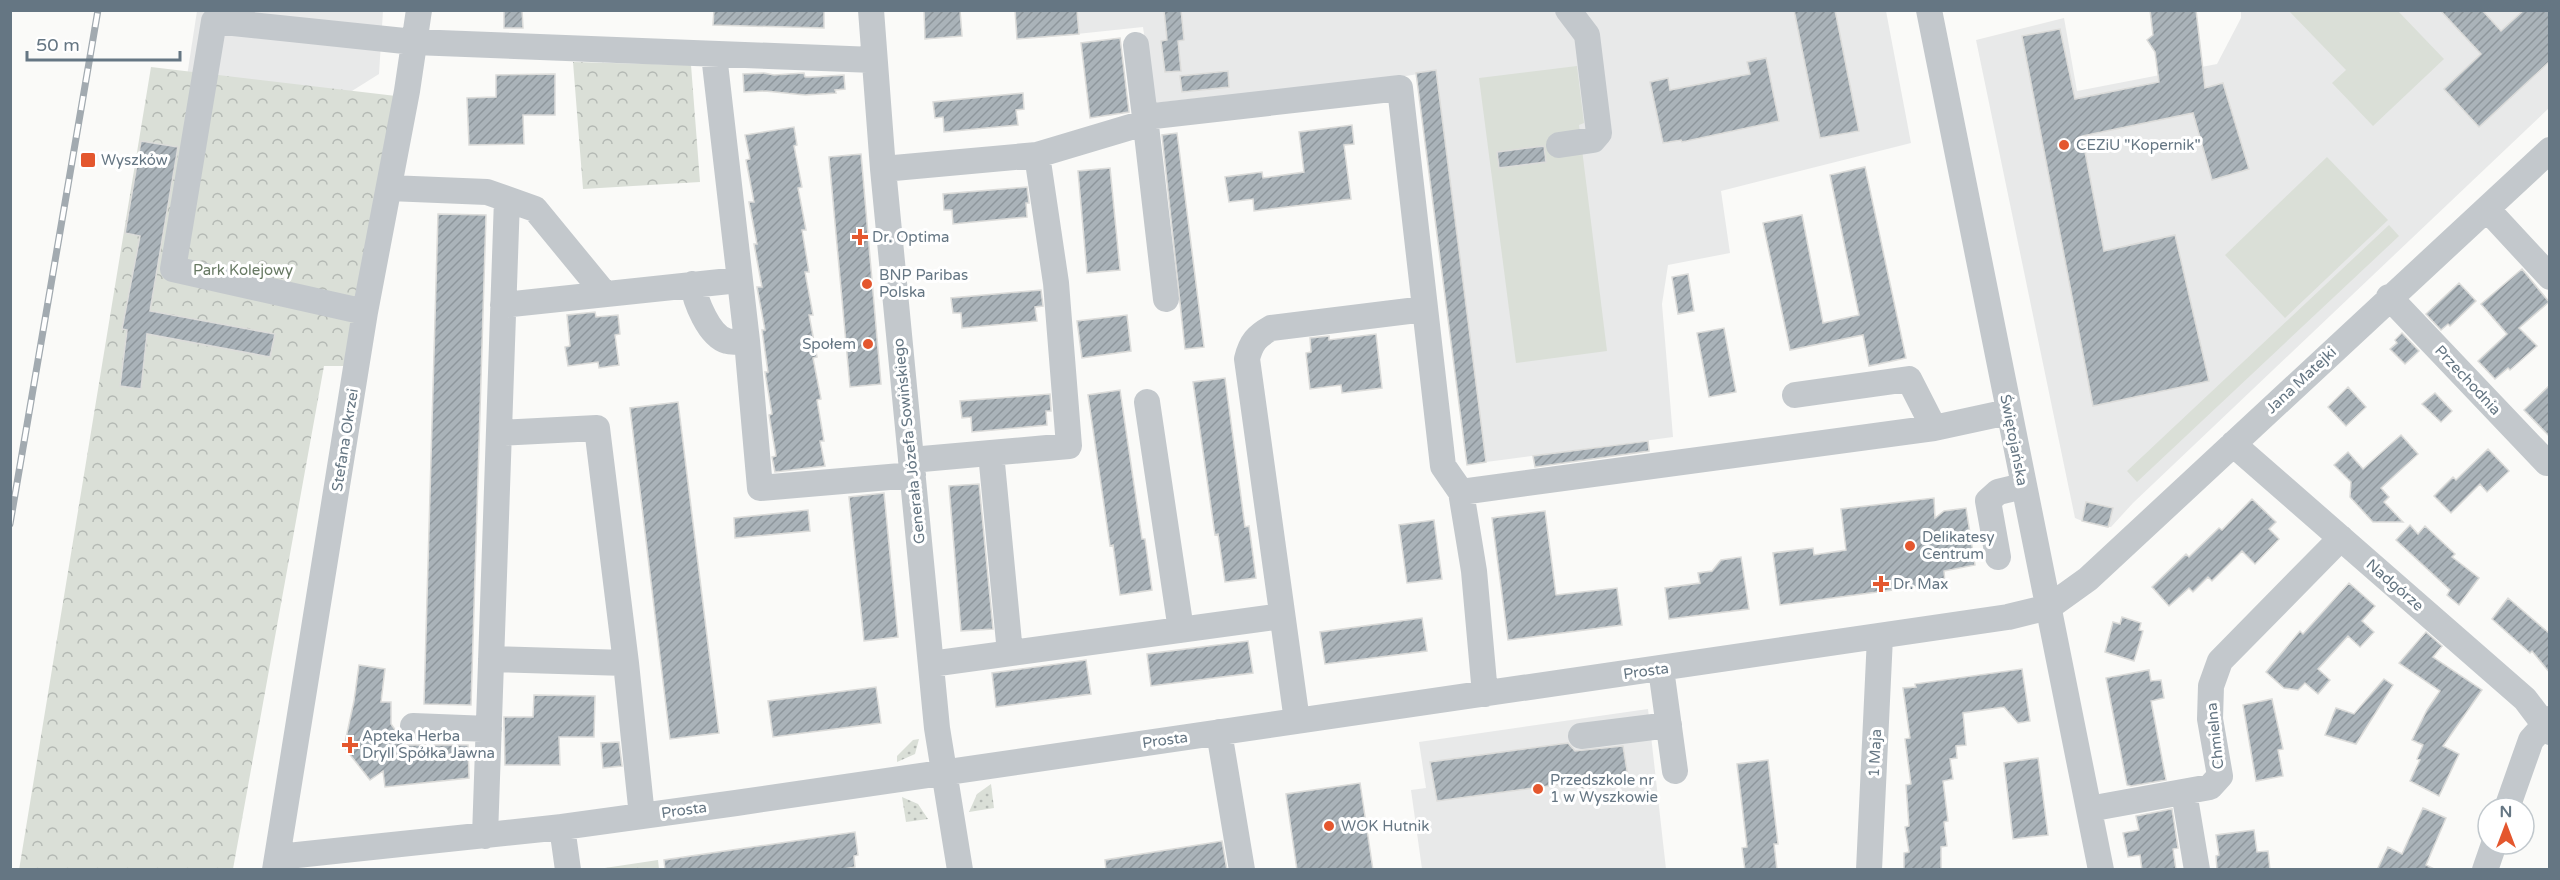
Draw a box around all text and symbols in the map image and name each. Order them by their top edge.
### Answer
scale bar [27,24,180,62]
text: 50 m [36,34,80,56]
place label: CEZiU "Kopernik" [2076,136,2201,154]
marker: CEZiU "Kopernik" [2057,138,2071,152]
marker: Wyszków [79,151,97,169]
place label: Wyszków [101,151,168,169]
place label: Dr. Optima [872,228,949,246]
marker: Dr. Optima [853,230,867,244]
park label: Park Kolejowy [193,261,293,279]
place label: BNP Paribas Polska [879,266,968,301]
marker: BNP Paribas Polska [860,277,874,291]
place label: Społem [802,335,856,353]
marker: Społem [861,337,875,351]
street label: Generała Józefa Sowińskiego [889,337,929,545]
street label: Przechodnia [2431,341,2505,419]
street label: Jana Matejki [2262,343,2340,417]
street label: Stefana Okrzei [328,387,362,493]
street label: Świętojańska [1996,393,2032,487]
place label: Delikatesy Centrum [1922,528,1995,563]
marker: Delikatesy Centrum [1903,539,1917,553]
street label: Nadgórze [2363,555,2427,615]
place label: Dr. Max [1893,575,1948,593]
marker: Dr. Max [1874,577,1888,591]
street label: Prosta [1622,659,1670,683]
street label: Chmielna [2203,702,2227,770]
place label: Apteka Herba Dryll Spółka Jawna [362,727,495,762]
street label: Prosta [1141,728,1189,752]
street label: 1 Maja [1865,728,1885,778]
marker: Apteka Herba Dryll Spółka Jawna [343,738,357,752]
place label: Przedszkole nr 1 w Wyszkowie [1550,771,1658,806]
marker: Przedszkole nr 1 w Wyszkowie [1531,782,1545,796]
north arrow [2476,796,2536,856]
street label: Prosta [660,798,708,822]
text: N [2500,802,2512,822]
place label: WOK Hutnik [1341,817,1429,835]
marker: WOK Hutnik [1322,819,1336,833]

